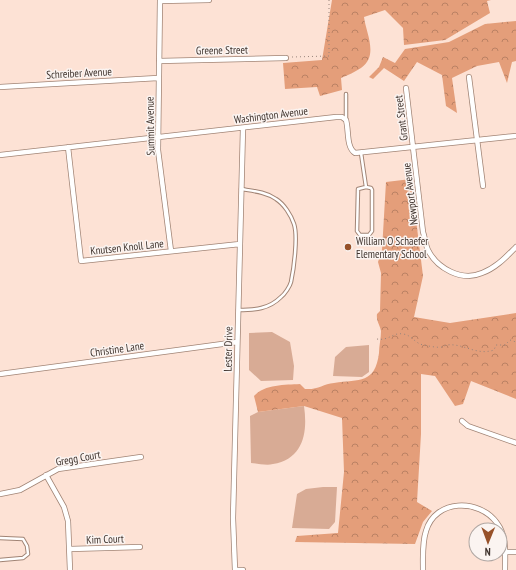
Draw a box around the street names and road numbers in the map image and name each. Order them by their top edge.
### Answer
street label: Greene Street [196,43,248,57]
street label: Schreiber Avenue [46,64,113,82]
street label: Grant Street [391,94,411,142]
street label: Summit Avenue [142,96,158,156]
street label: Washington Avenue [233,103,309,126]
street label: Newport Avenue [399,162,421,226]
street label: Knutsen Knoll Lane [90,236,165,258]
street label: Lester Drive [221,326,235,372]
street label: Christine Lane [89,338,145,360]
street label: Gregg Court [54,447,102,469]
street label: Kim Court [86,531,124,547]

